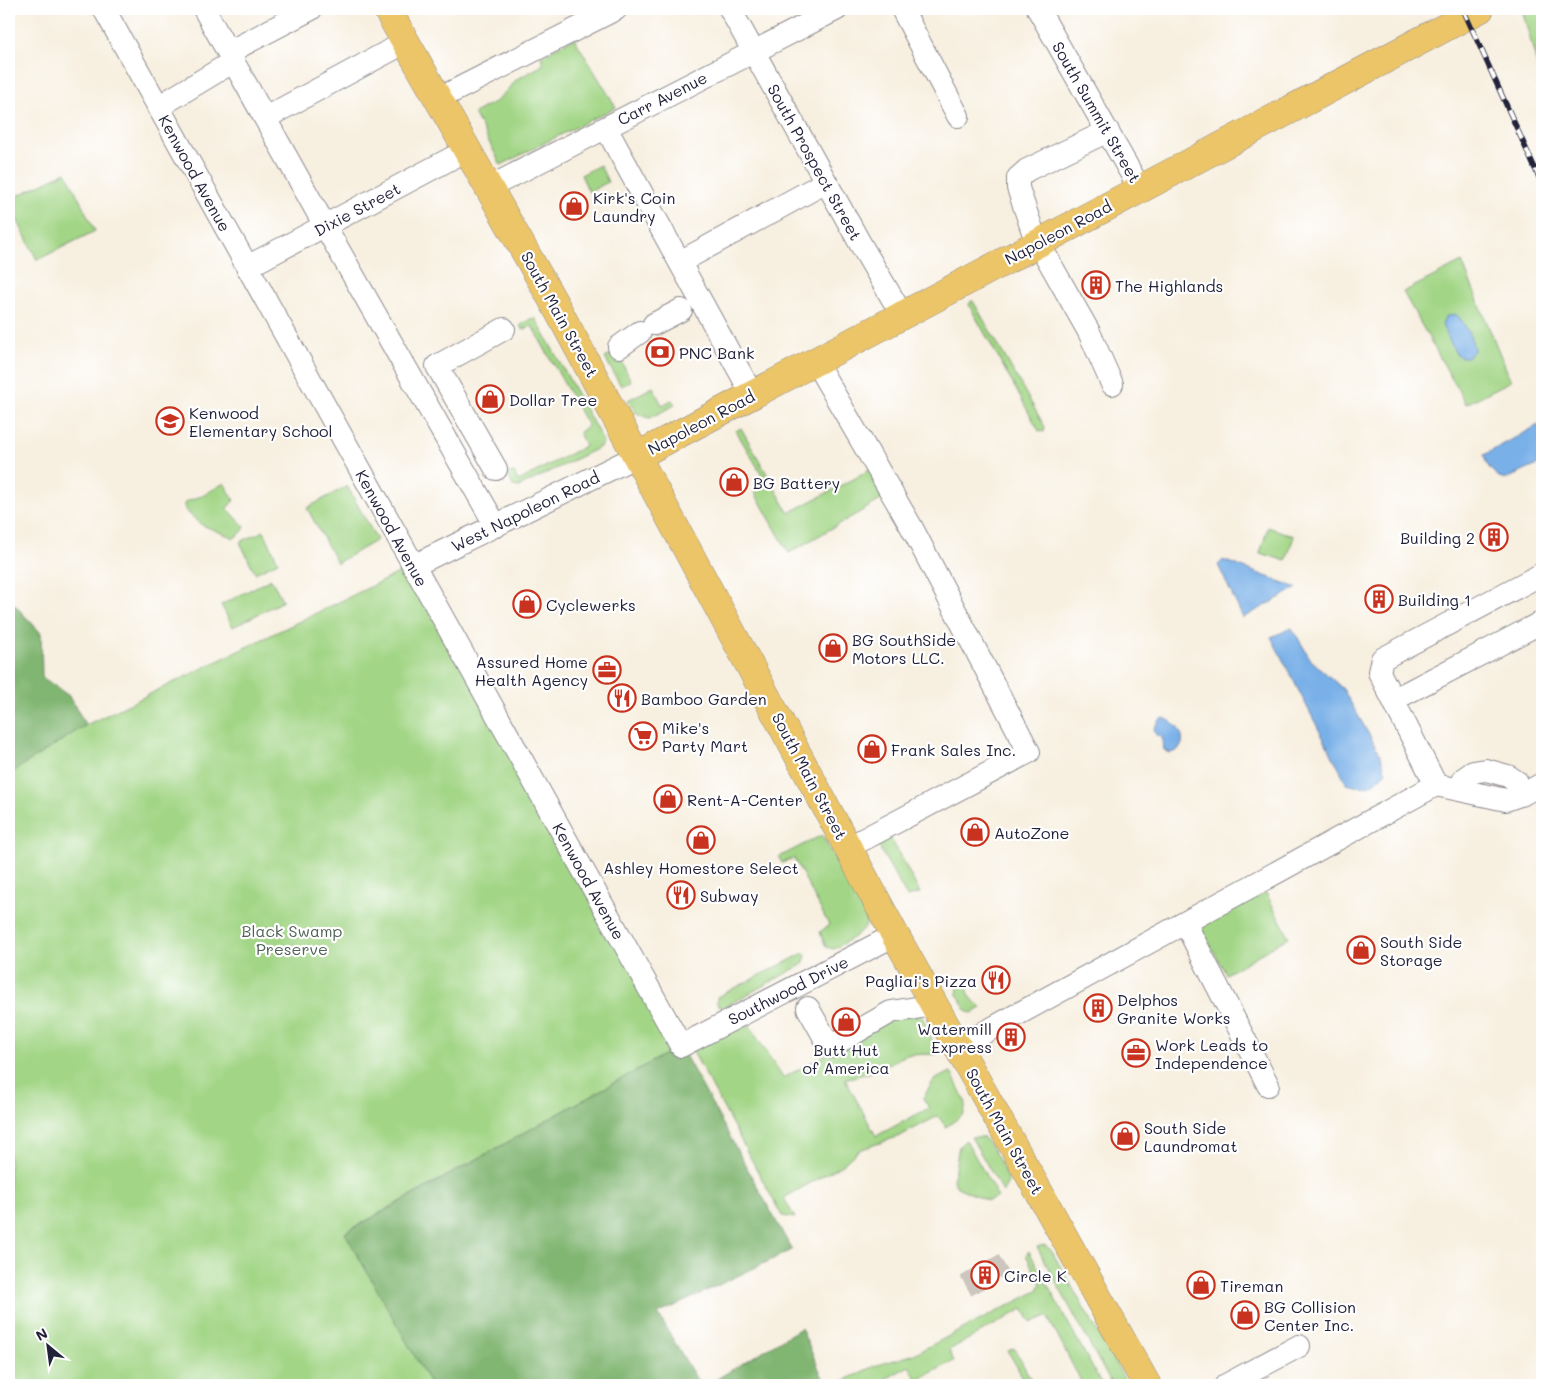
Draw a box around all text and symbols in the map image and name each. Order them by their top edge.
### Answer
street label: South Summit Street [1048,38,1146,186]
street label: Carr Avenue [614,66,710,130]
street label: South Prospect Street [763,80,867,244]
street label: Kenwood Avenue [154,111,236,235]
street label: Dixie Street [310,177,404,241]
place label: Kirk's Coin Laundry [593,187,675,226]
shop icon: Kirk's Coin Laundry [559,191,589,221]
street label: Napoleon Road [1001,195,1115,269]
street label: South Main Street [517,247,603,381]
building icon: The Highlands [1081,270,1111,300]
place label: The Highlands [1115,275,1223,296]
bank icon: PNC Bank [645,337,675,367]
place label: PNC Bank [679,342,754,363]
shop icon: Dollar Tree [475,384,505,414]
street label: Napoleon Road [644,385,758,459]
place label: Dollar Tree [509,389,597,410]
place label: Kenwood Elementary School [189,402,333,441]
school or university icon: Kenwood Elementary School [155,406,185,436]
street label: Kenwood Avenue [351,466,433,590]
street label: West Napoleon Road [447,466,603,556]
shop icon: BG Battery [719,467,749,497]
place label: BG Battery [753,472,840,493]
building icon: Building 2 [1479,522,1509,552]
place label: Building 2 [1400,527,1475,548]
building icon: Building 1 [1364,584,1394,614]
shop icon: Cyclewerks [512,589,542,619]
place label: Building 1 [1398,589,1471,610]
place label: Cyclewerks [546,594,636,615]
place label: BG SouthSide Motors LLC. [852,629,956,668]
shop icon: BG SouthSide Motors LLC. [818,633,848,663]
place label: Assured Home Health Agency [475,651,588,690]
office icon: Assured Home Health Agency [592,655,622,685]
restaurant icon: Bamboo Garden [607,683,637,713]
place label: Bamboo Garden [641,688,767,709]
street label: South Main Street [768,709,852,843]
place label: Mike's Party Mart [662,717,748,756]
supermarket icon: Mike's Party Mart [628,721,658,751]
shop icon: Frank Sales Inc. [857,734,887,764]
place label: Frank Sales Inc. [891,739,1016,760]
shop icon: Rent-A-Center [653,784,683,814]
place label: Rent-A-Center [687,789,803,810]
shop icon: AutoZone [960,817,990,847]
street label: Kenwood Avenue [548,819,630,943]
place label: AutoZone [994,822,1069,843]
shop icon: Ashley Homestore Select [686,825,716,855]
place label: Ashley Homestore Select [603,857,799,878]
restaurant icon: Subway [666,880,696,910]
place label: Subway [700,885,759,906]
park label: Black Swamp Preserve [242,920,343,959]
place label: South Side Storage [1380,931,1462,970]
shop icon: South Side Storage [1346,935,1376,965]
street label: Southwood Drive [724,951,852,1029]
restaurant icon: Pagliai's Pizza [981,965,1011,995]
place label: Pagliai's Pizza [865,970,977,991]
place label: Delphos Granite Works [1117,989,1231,1028]
building icon: Delphos Granite Works [1083,993,1113,1023]
shop icon: Butt Hut of America [831,1007,861,1037]
place label: Watermill Express [917,1018,992,1057]
building icon: Watermill Express [996,1022,1026,1052]
place label: Work Leads to Independence [1155,1034,1268,1073]
office icon: Work Leads to Independence [1121,1038,1151,1068]
place label: Butt Hut of America [803,1039,889,1078]
street label: South Main Street [962,1064,1048,1198]
place label: South Side Laundromat [1144,1117,1237,1156]
shop icon: South Side Laundromat [1110,1121,1140,1151]
building icon: Circle K [970,1260,1000,1290]
place label: Circle K [1004,1265,1067,1286]
shop icon: Tireman [1186,1270,1216,1300]
place label: Tireman [1220,1275,1283,1296]
place label: BG Collision Center Inc. [1264,1296,1356,1335]
shop icon: BG Collision Center Inc. [1230,1300,1260,1330]
north arrow [22,1322,72,1372]
text: N [32,1323,51,1345]

